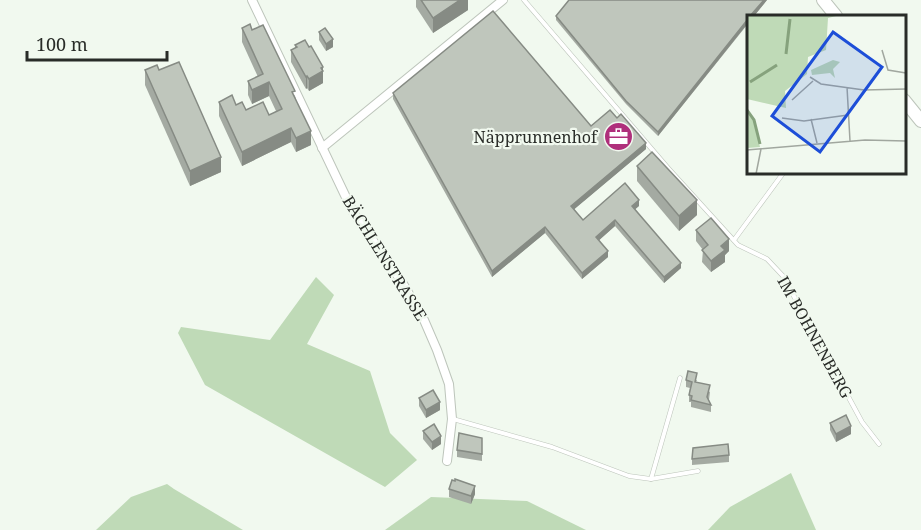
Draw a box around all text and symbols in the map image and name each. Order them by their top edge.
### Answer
inset map [747,15,906,174]
scale bar [27,24,166,62]
text: 100 m [36,32,88,56]
office icon: Näpprunnenhof [602,121,634,153]
place label: Näpprunnenhof [474,126,599,148]
street label: BÄCHLENSTRASSE [338,191,432,325]
street label: IM BOHNENBERG [772,272,858,403]

